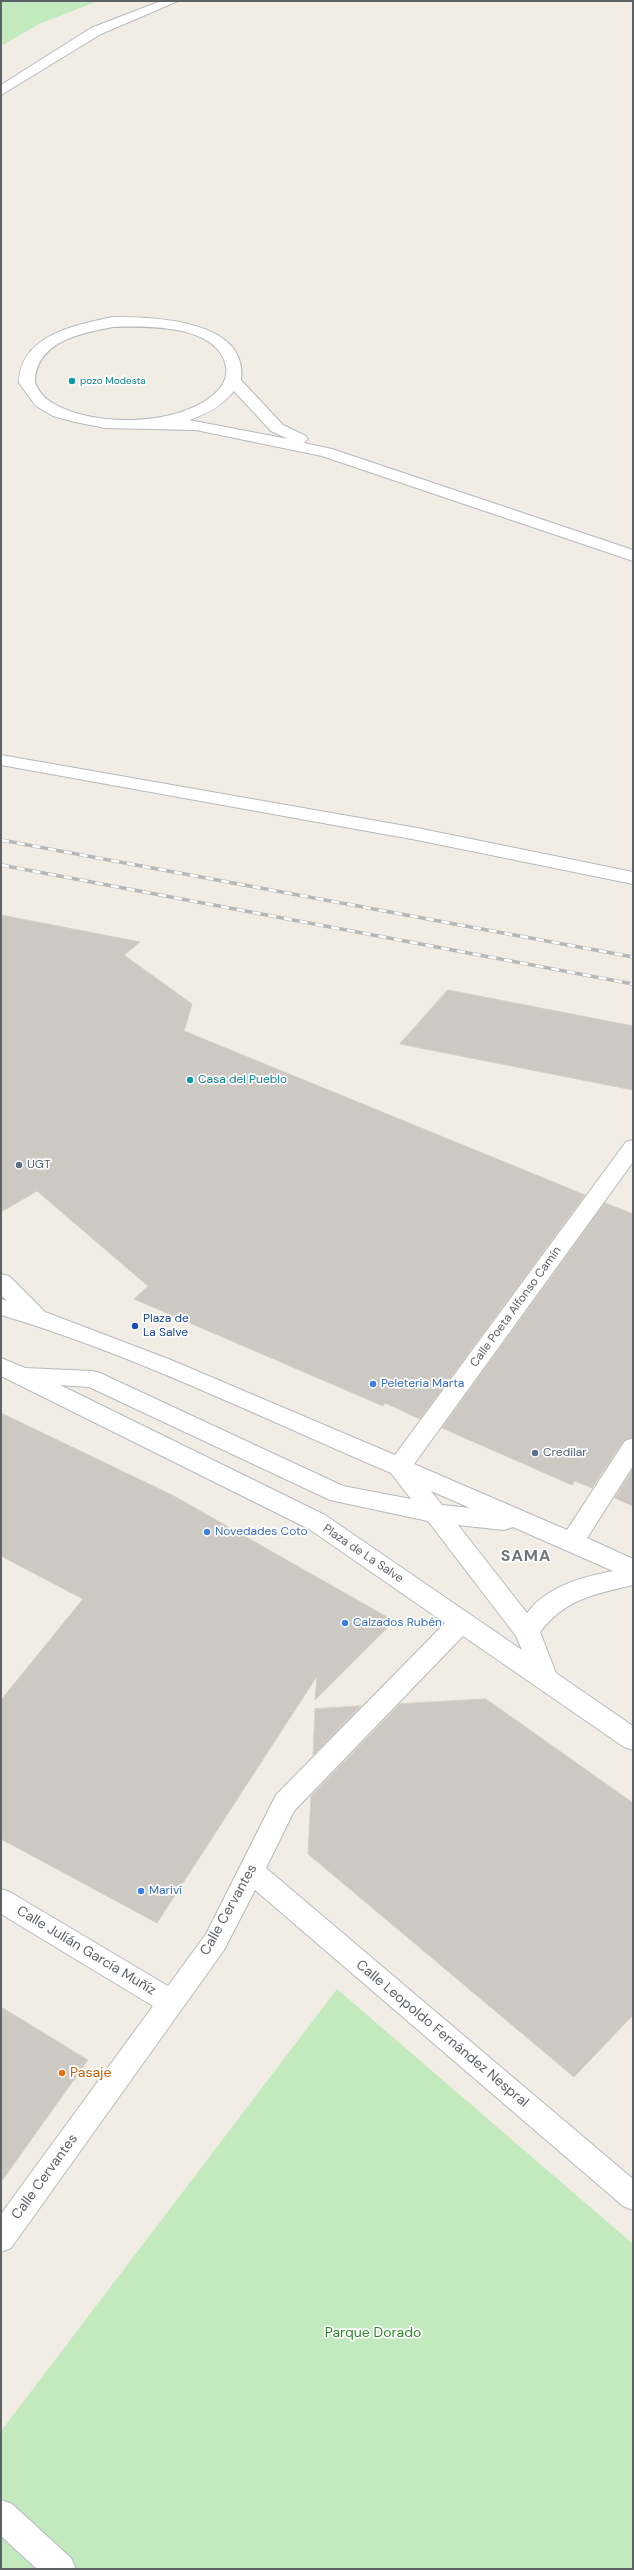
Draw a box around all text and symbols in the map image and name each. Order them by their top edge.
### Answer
place label: pozo Modesta [80,375,146,387]
marker: pozo Modesta [67,376,77,386]
place label: Casa del Pueblo [198,1073,287,1087]
marker: Casa del Pueblo [185,1075,195,1085]
place label: UGT [27,1158,51,1172]
marker: UGT [14,1160,24,1170]
street label: Calle Poeta Alfonso Camín [467,1244,565,1370]
place label: Plaza de La Salve [143,1312,189,1340]
marker: Plaza de La Salve [130,1321,140,1331]
place label: Peleteria Marta [381,1377,464,1391]
marker: Peleteria Marta [368,1379,378,1389]
place label: Credilar [543,1446,587,1460]
marker: Credilar [530,1448,540,1458]
street label: Plaza de La Salve [320,1522,406,1586]
place label: Novedades Coto [215,1525,308,1539]
marker: Novedades Coto [202,1527,212,1537]
district label: SAMA [501,1547,551,1567]
place label: Calzados Rubén [353,1616,442,1630]
marker: Calzados Rubén [340,1618,350,1628]
street label: Calle Cervantes [197,1861,261,1959]
place label: Mariví [149,1884,182,1898]
marker: Mariví [136,1886,146,1896]
street label: Calle Julián García Muñíz [13,1903,159,1999]
street label: Calle Leopoldo Fernández Nespral [352,1957,532,2111]
place label: Pasaje [70,2065,111,2081]
marker: Pasaje [57,2068,67,2078]
street label: Calle Cervantes [8,2131,82,2223]
park label: Parque Dorado [325,2325,421,2341]

